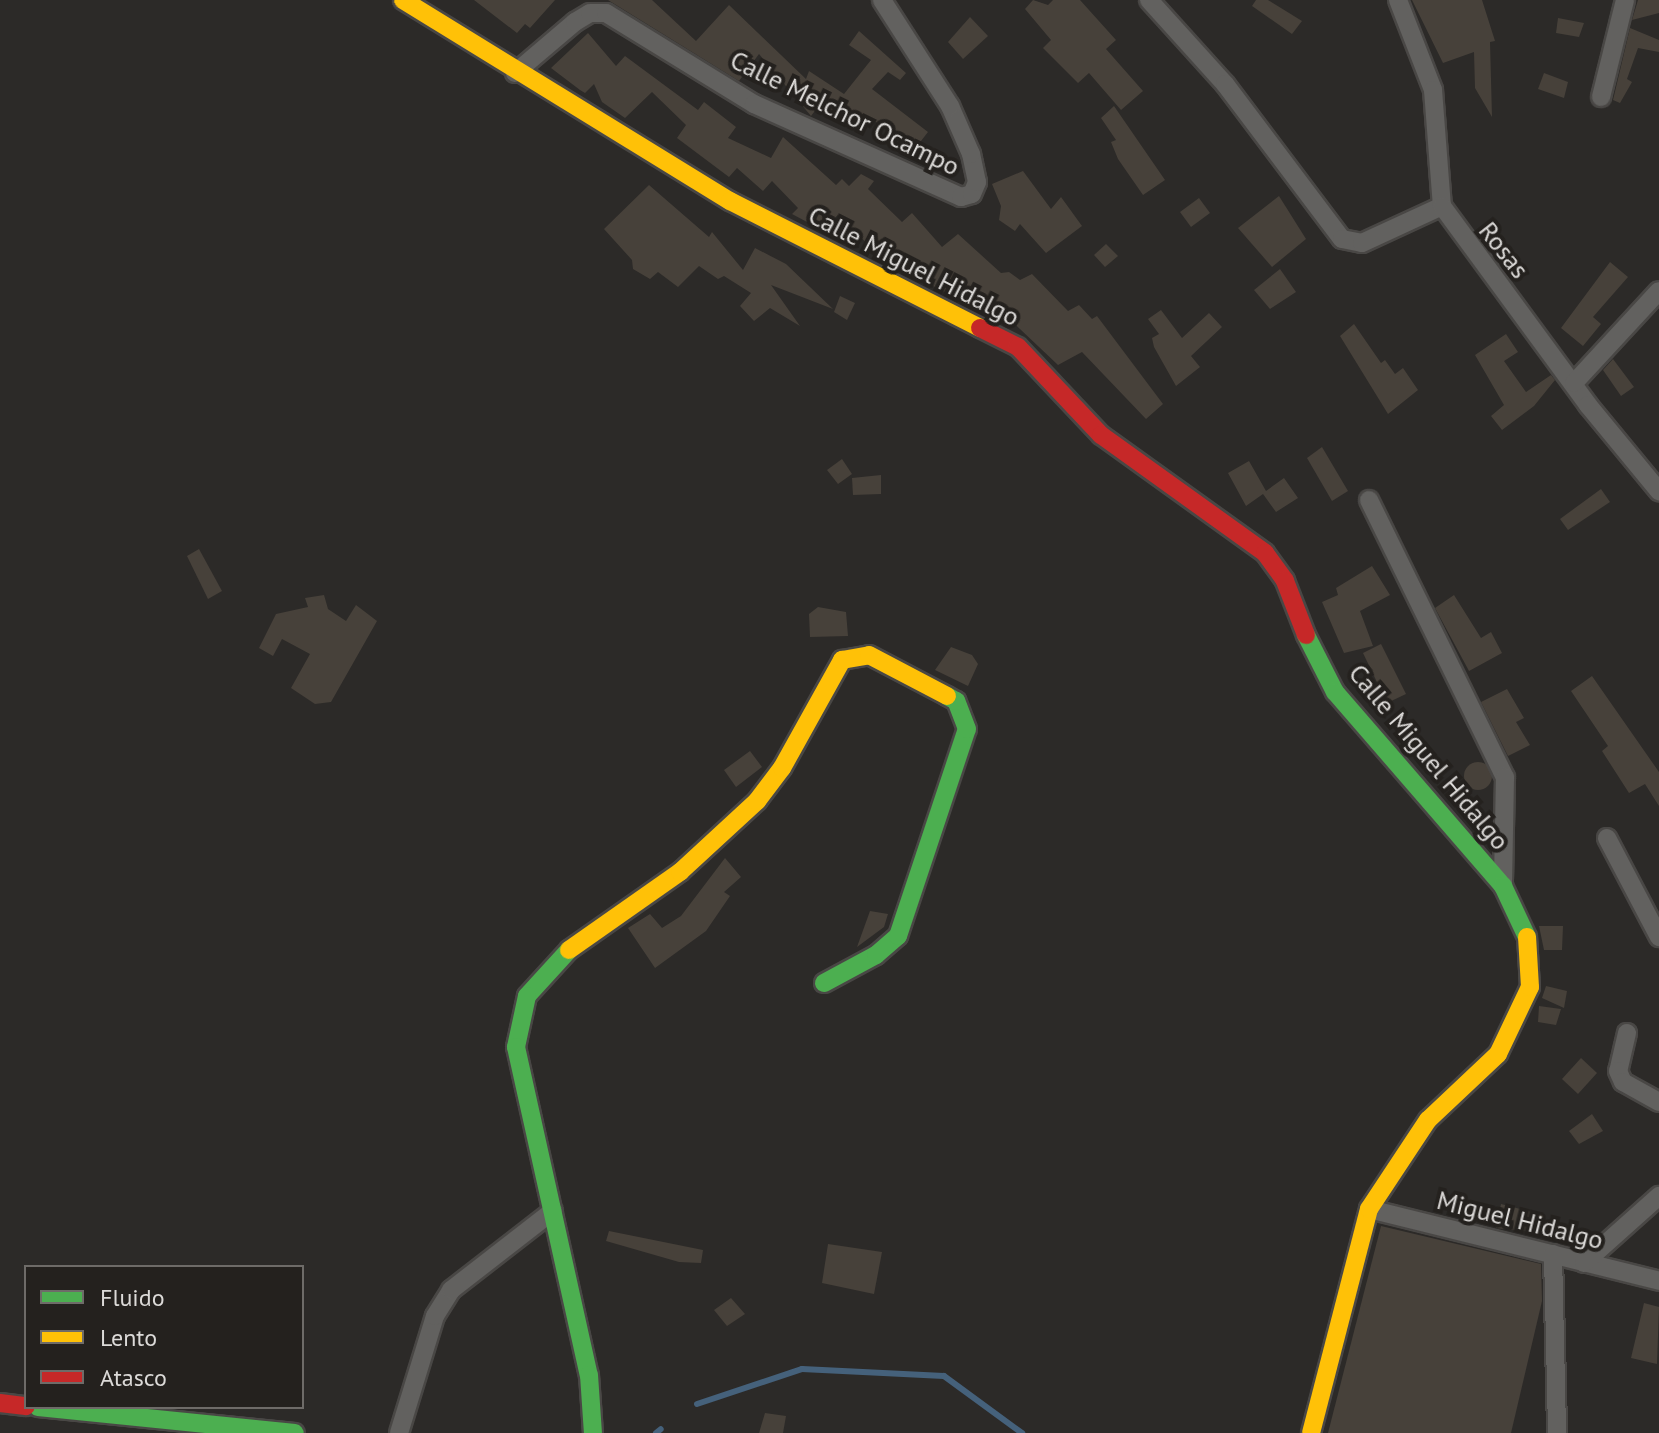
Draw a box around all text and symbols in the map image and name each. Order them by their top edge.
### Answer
street label: Calle Melchor Ocampo [725,44,965,182]
street label: Calle Miguel Hidalgo [803,199,1025,333]
street label: Rosas [1472,216,1536,284]
street label: Calle Miguel Hidalgo [1342,658,1516,856]
street label: Miguel Hidalgo [1434,1184,1606,1256]
legend [24,1265,304,1409]
text: Fluido [100,1282,165,1313]
text: Lento [100,1322,157,1353]
text: Atasco [100,1362,167,1393]

